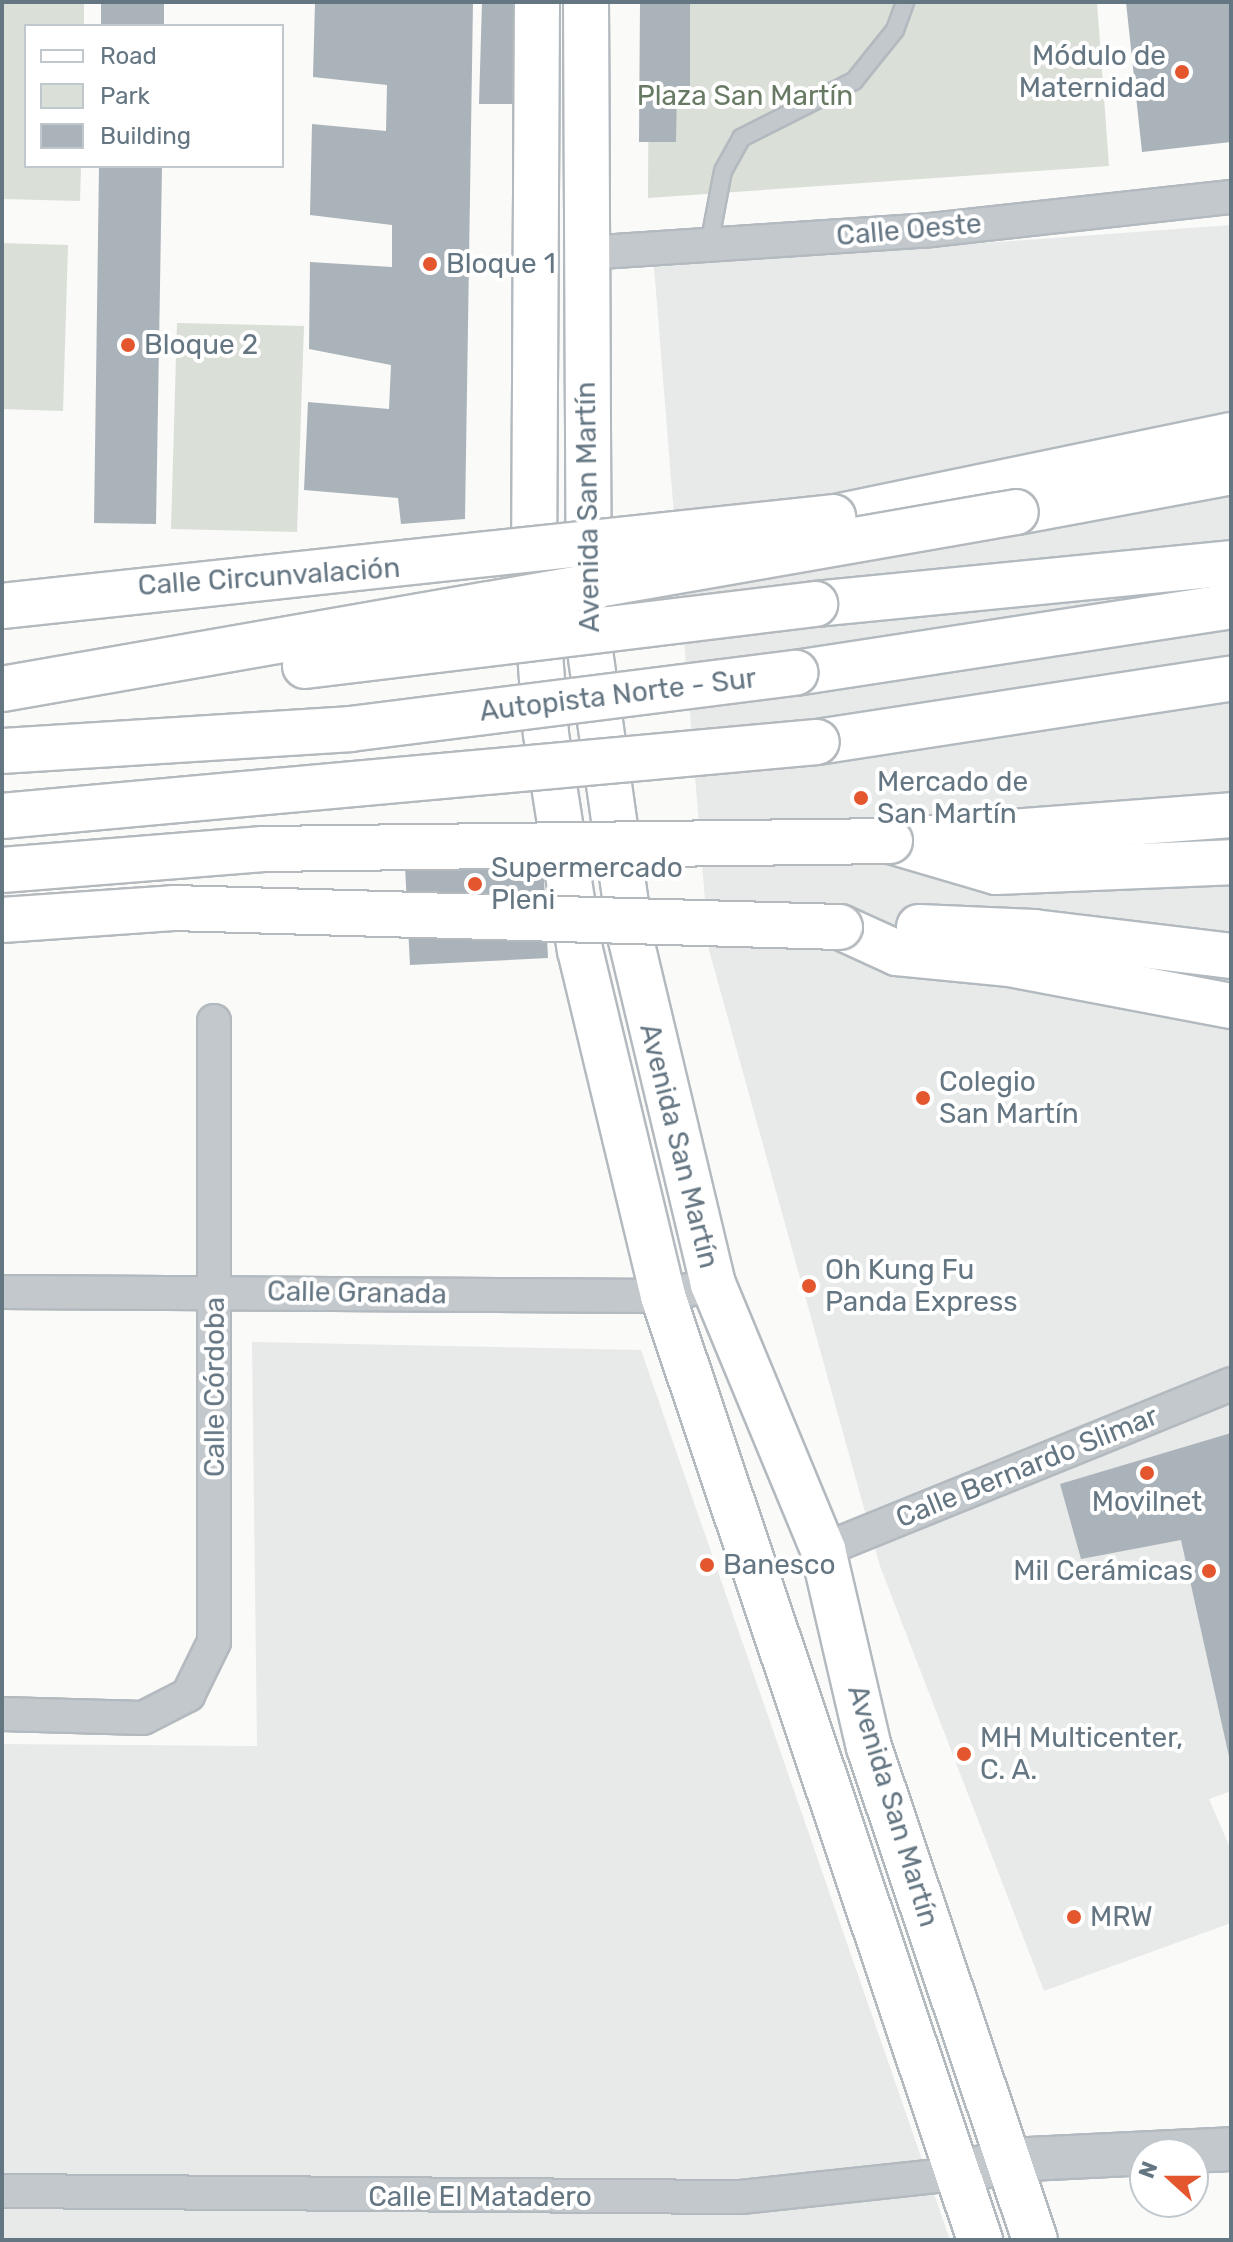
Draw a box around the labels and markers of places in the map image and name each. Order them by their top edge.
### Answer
place label: Módulo de Maternidad [1019,39,1166,105]
marker: Módulo de Maternidad [1173,63,1191,81]
place label: Bloque 1 [446,247,556,281]
marker: Bloque 1 [421,255,439,273]
place label: Bloque 2 [144,328,258,362]
marker: Bloque 2 [119,336,137,354]
place label: Mercado de San Martín [877,765,1028,831]
marker: Mercado de San Martín [852,789,870,807]
place label: Supermercado Pleni [491,851,683,917]
marker: Supermercado Pleni [466,875,484,893]
place label: Colegio San Martín [939,1065,1079,1131]
marker: Colegio San Martín [914,1089,932,1107]
place label: Oh Kung Fu Panda Express [825,1253,1017,1319]
marker: Oh Kung Fu Panda Express [800,1277,818,1295]
marker: Movilnet [1138,1464,1156,1482]
place label: Movilnet [1092,1485,1202,1519]
place label: Banesco [723,1548,836,1582]
place label: Mil Cerámicas [1013,1554,1193,1588]
marker: Banesco [698,1556,716,1574]
marker: Mil Cerámicas [1200,1562,1218,1580]
place label: MH Multicenter, C. A. [980,1721,1183,1787]
marker: MH Multicenter, C. A. [955,1745,973,1763]
place label: MRW [1090,1900,1153,1934]
marker: MRW [1065,1908,1083,1926]

